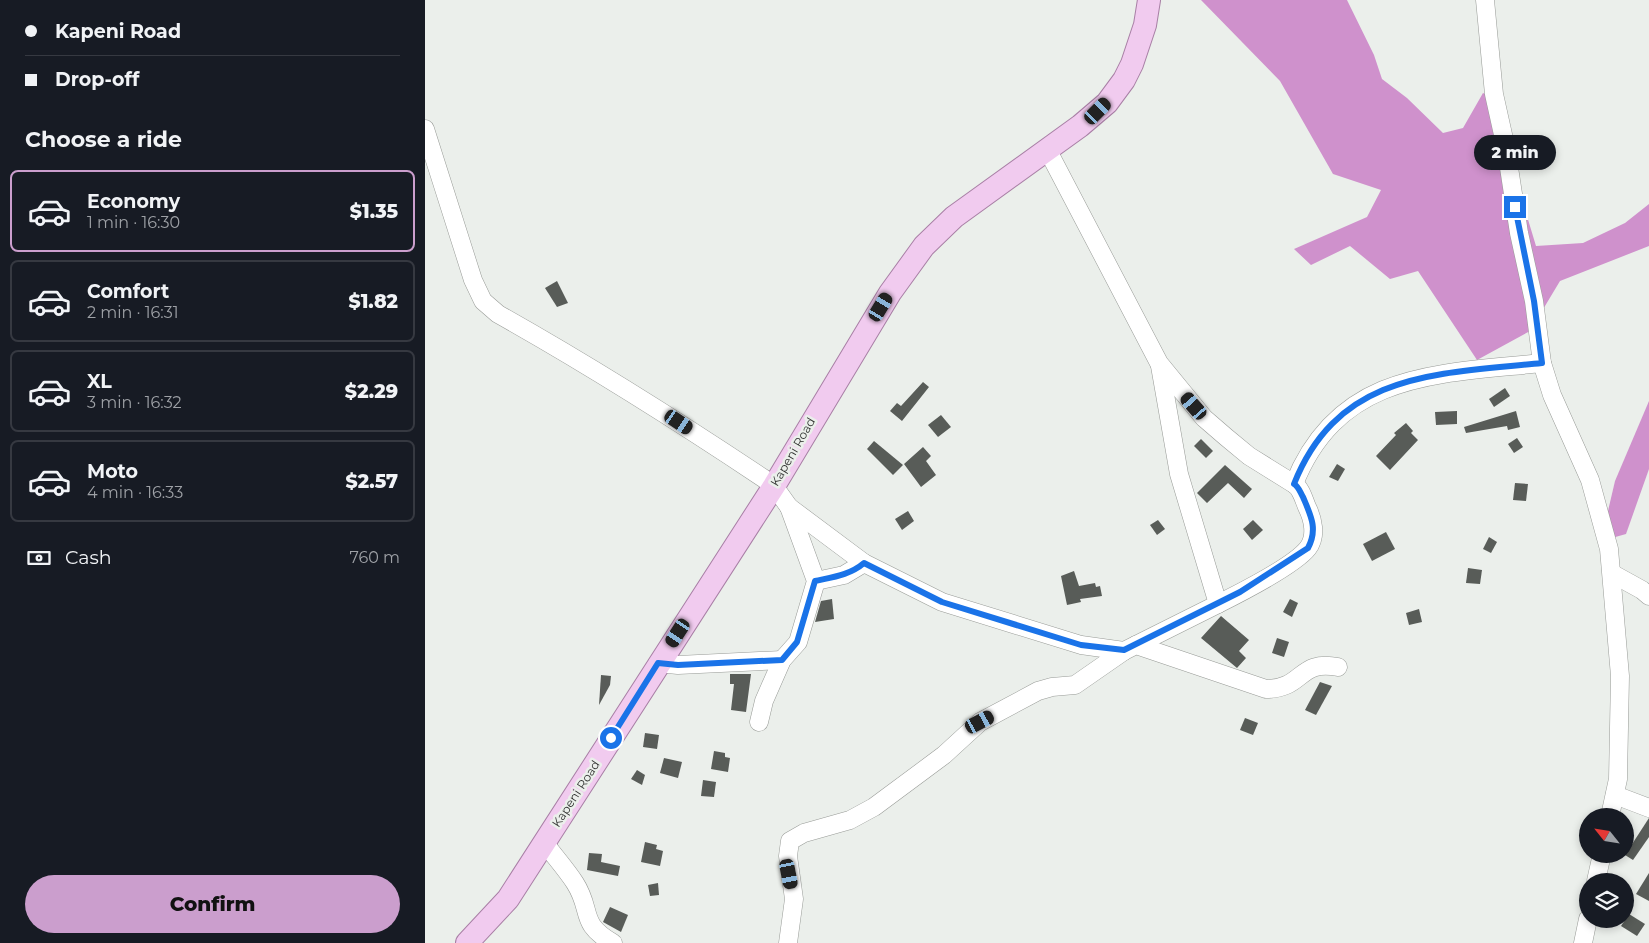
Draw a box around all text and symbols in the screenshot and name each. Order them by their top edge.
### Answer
text: Kapeni Road [55,20,181,43]
text: Drop-off [55,68,139,91]
car [1082,95,1113,127]
text: Choose a ride [25,126,182,153]
callout: 2 min [1474,134,1556,170]
text: 2 min [1491,143,1539,162]
icon: car [27,189,72,234]
text: Economy [87,190,180,213]
route end [1504,196,1526,218]
text: $1.35 [350,200,398,223]
text: 1 min · 16:30 [87,213,180,232]
icon: car [27,279,72,324]
text: Comfort [87,280,169,303]
text: $1.82 [349,290,398,313]
car [866,290,895,324]
text: 2 min · 16:31 [87,303,179,322]
icon: car [27,369,72,414]
text: XL [87,370,112,393]
text: $2.29 [345,380,398,403]
car [1178,390,1209,422]
text: 3 min · 16:32 [87,393,182,412]
car [662,407,695,437]
street label: Kapeni Road [767,415,818,489]
icon: car [27,459,72,504]
text: Moto [87,460,138,483]
text: $2.57 [345,470,398,493]
text: 4 min · 16:33 [87,483,183,502]
icon: cash [25,544,53,572]
text: Cash [65,546,112,569]
text: 760 m [349,548,400,567]
car [663,616,692,650]
car [963,708,996,736]
route start [600,727,622,749]
street label: Kapeni Road [548,757,603,830]
north arrow [1579,808,1634,862]
map controls [1579,808,1634,928]
car [778,858,799,890]
button: layers [1579,873,1634,928]
button: Confirm [25,875,400,933]

